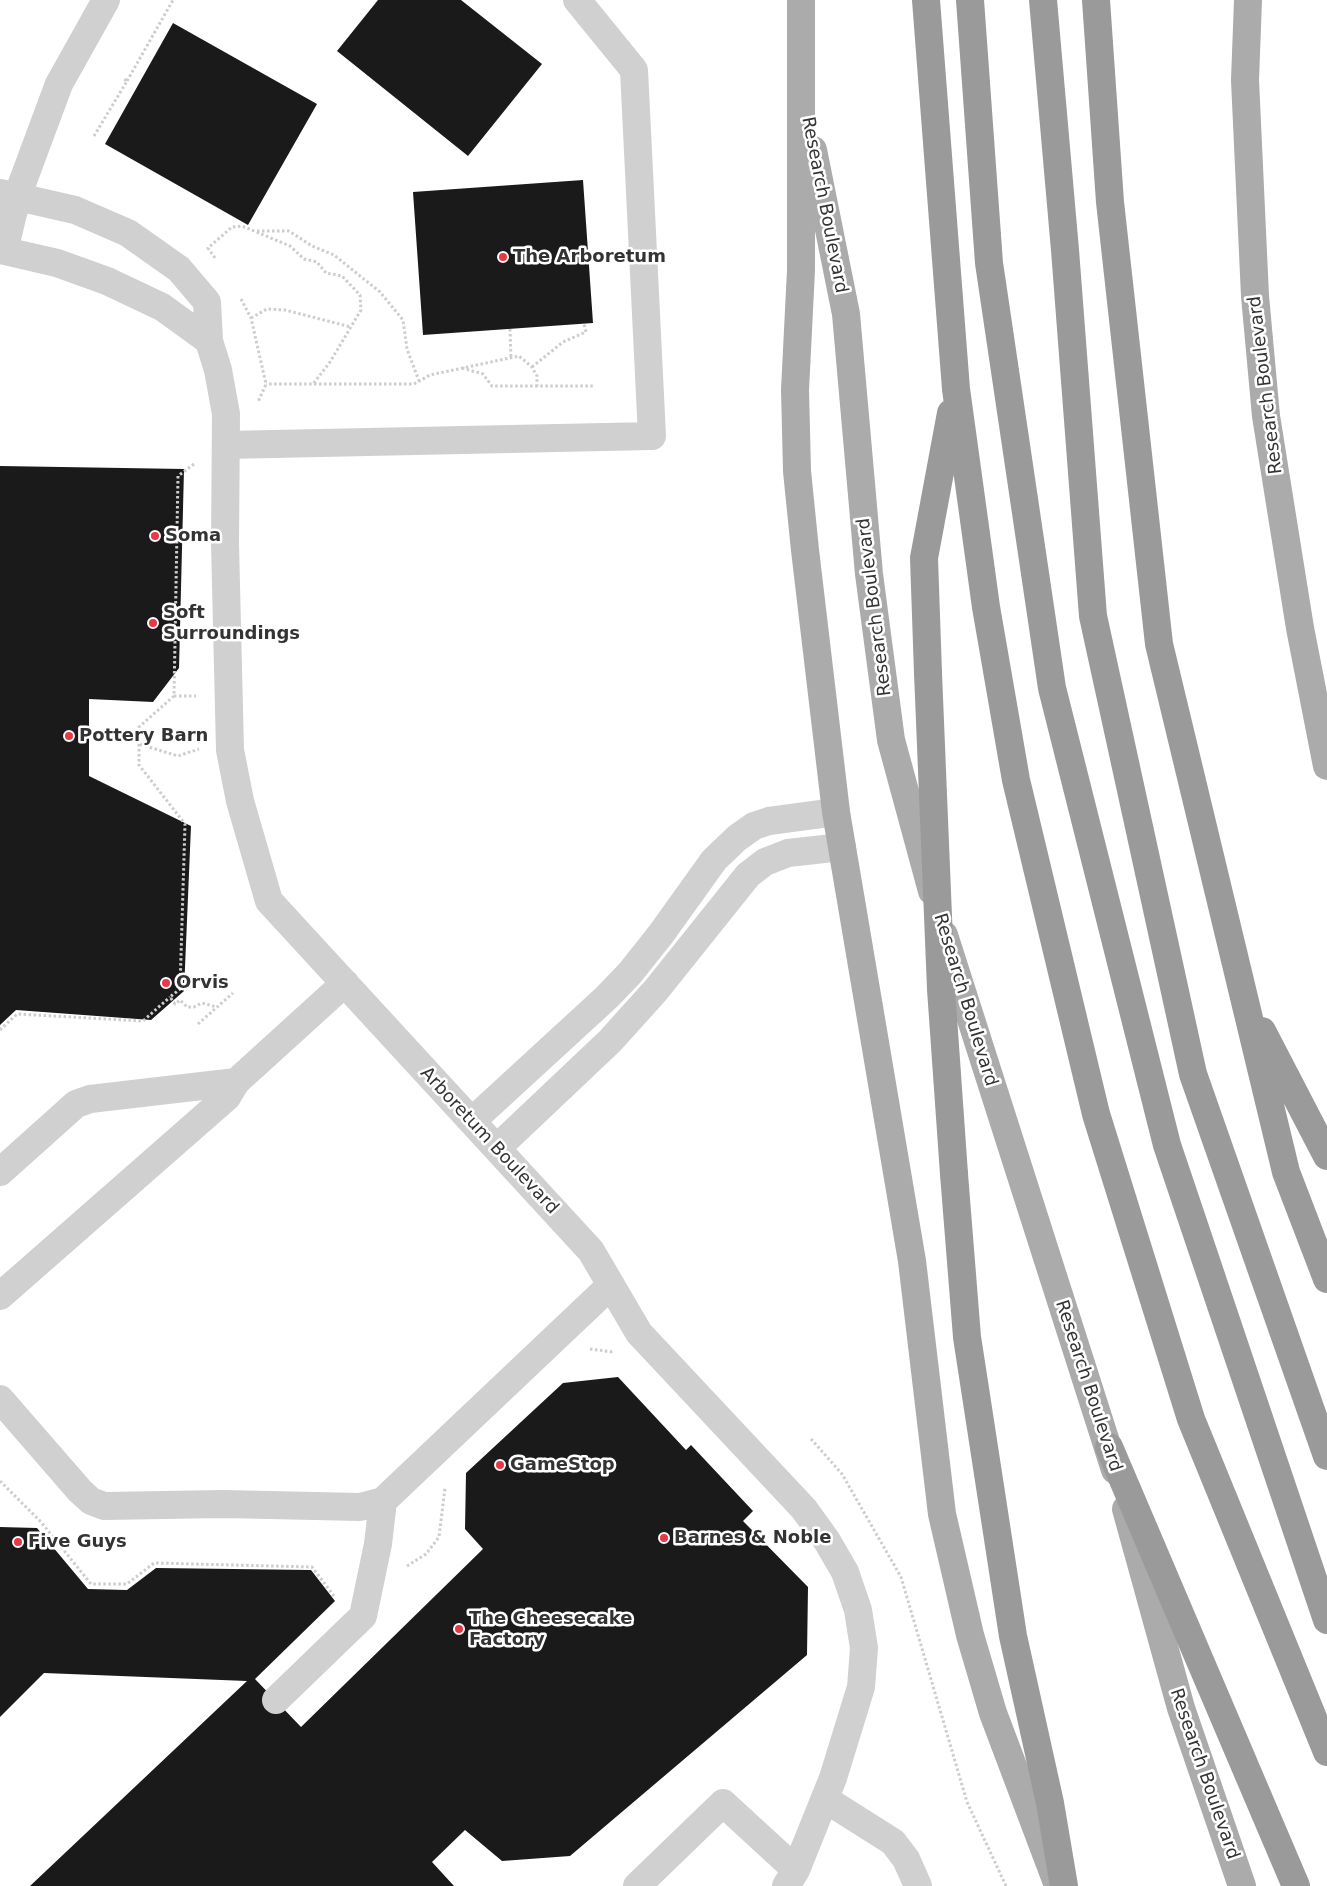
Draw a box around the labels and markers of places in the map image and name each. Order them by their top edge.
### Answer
place label: The Arboretum [513,246,666,268]
marker: The Arboretum [497,251,509,263]
place label: Soma [165,525,221,547]
marker: Soma [149,530,161,542]
place label: Soft Surroundings [163,602,300,644]
marker: Soft Surroundings [147,617,159,629]
place label: Pottery Barn [79,725,208,747]
marker: Pottery Barn [63,730,75,742]
place label: Orvis [176,972,229,994]
marker: Orvis [160,977,172,989]
place label: GameStop [510,1454,615,1476]
marker: GameStop [494,1459,506,1471]
place label: Barnes & Noble [674,1527,831,1549]
place label: Five Guys [28,1531,127,1553]
marker: Barnes & Noble [658,1532,670,1544]
marker: Five Guys [12,1536,24,1548]
place label: The Cheesecake Factory [469,1608,632,1650]
marker: The Cheesecake Factory [453,1623,465,1635]

